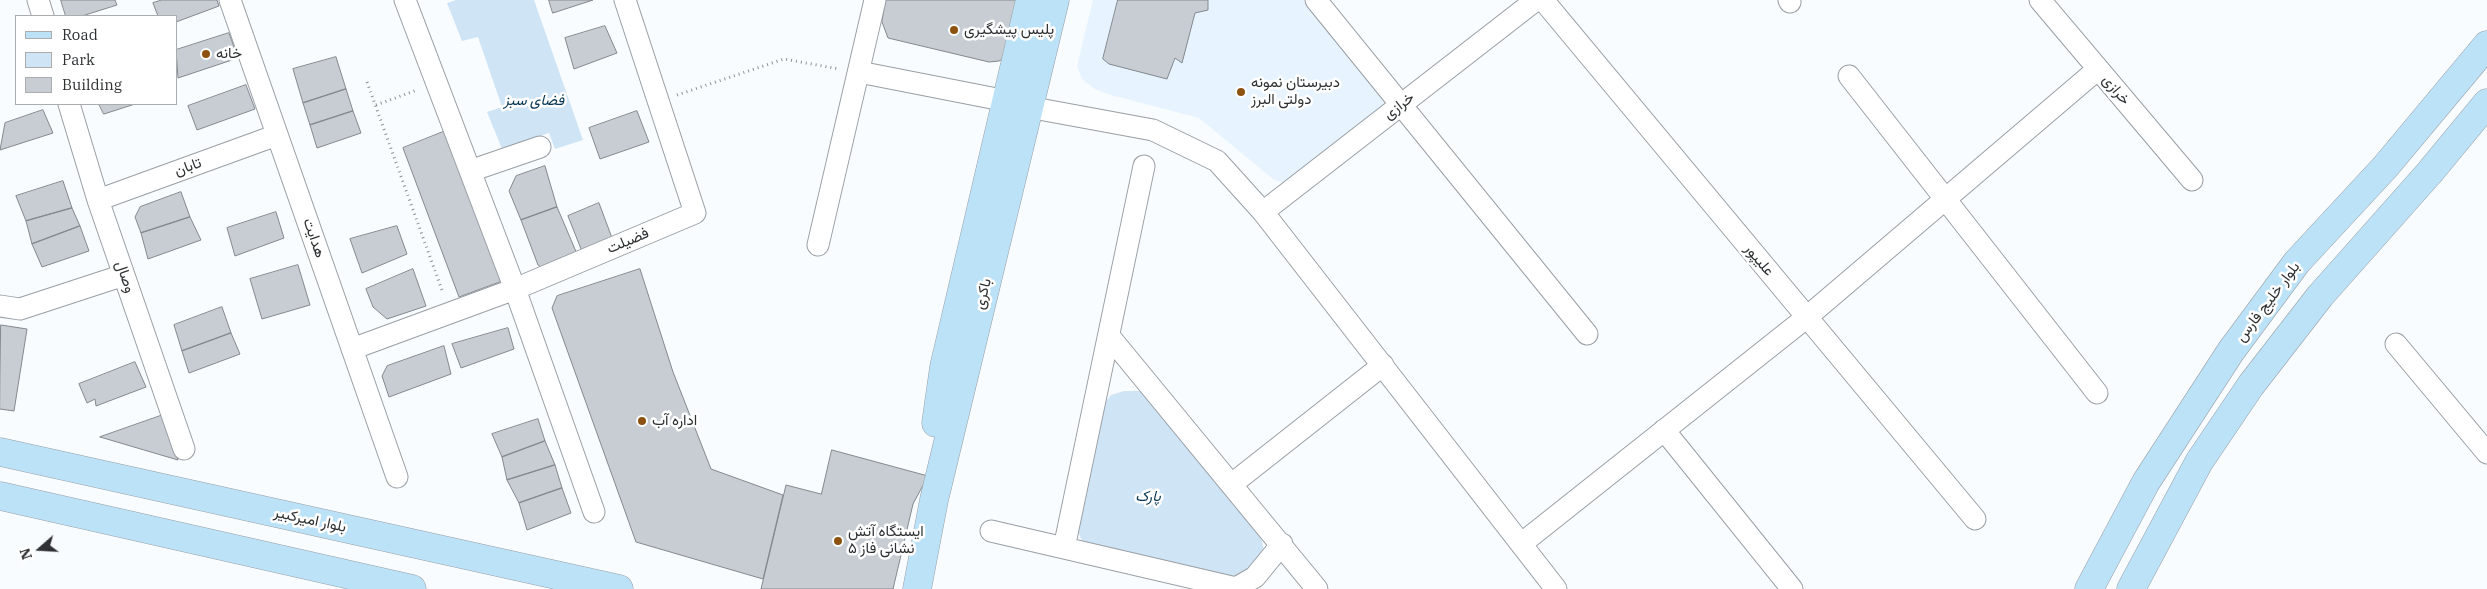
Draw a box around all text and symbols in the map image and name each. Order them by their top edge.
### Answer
legend [15,15,178,105]
place label: پلیس پیشگیری [964,21,1054,39]
marker: پلیس پیشگیری [948,24,960,36]
text: Road [62,25,98,44]
place label: خانه [216,45,242,63]
marker: خانه [200,48,212,60]
text: Park [62,50,95,69]
street label: خرازی [2098,71,2134,109]
place label: دبیرستان نمونه دولتی البرز [1251,74,1340,109]
text: Building [62,75,122,94]
marker: دبیرستان نمونه دولتی البرز [1235,86,1247,98]
street label: خرازی [1380,88,1418,124]
park label: فضای سبز [504,92,564,110]
street label: تابان [172,154,204,180]
street label: هدایت [299,216,329,260]
street label: فضیلت [604,224,652,258]
street label: علیپور [1740,240,1778,280]
street label: وصال [111,259,139,295]
street label: بلوار خلیج فارس [2232,259,2304,345]
street label: باکری [970,277,996,311]
place label: اداره آب [652,412,697,430]
marker: اداره آب [636,415,648,427]
park label: پارک [1135,488,1161,506]
street label: بلوار امیرکبیر [272,504,348,536]
place label: ایستگاه آتش نشانی فاز ۵ [848,523,924,558]
north arrow [15,524,65,574]
marker: ایستگاه آتش نشانی فاز ۵ [832,535,844,547]
text: N [16,546,36,562]

